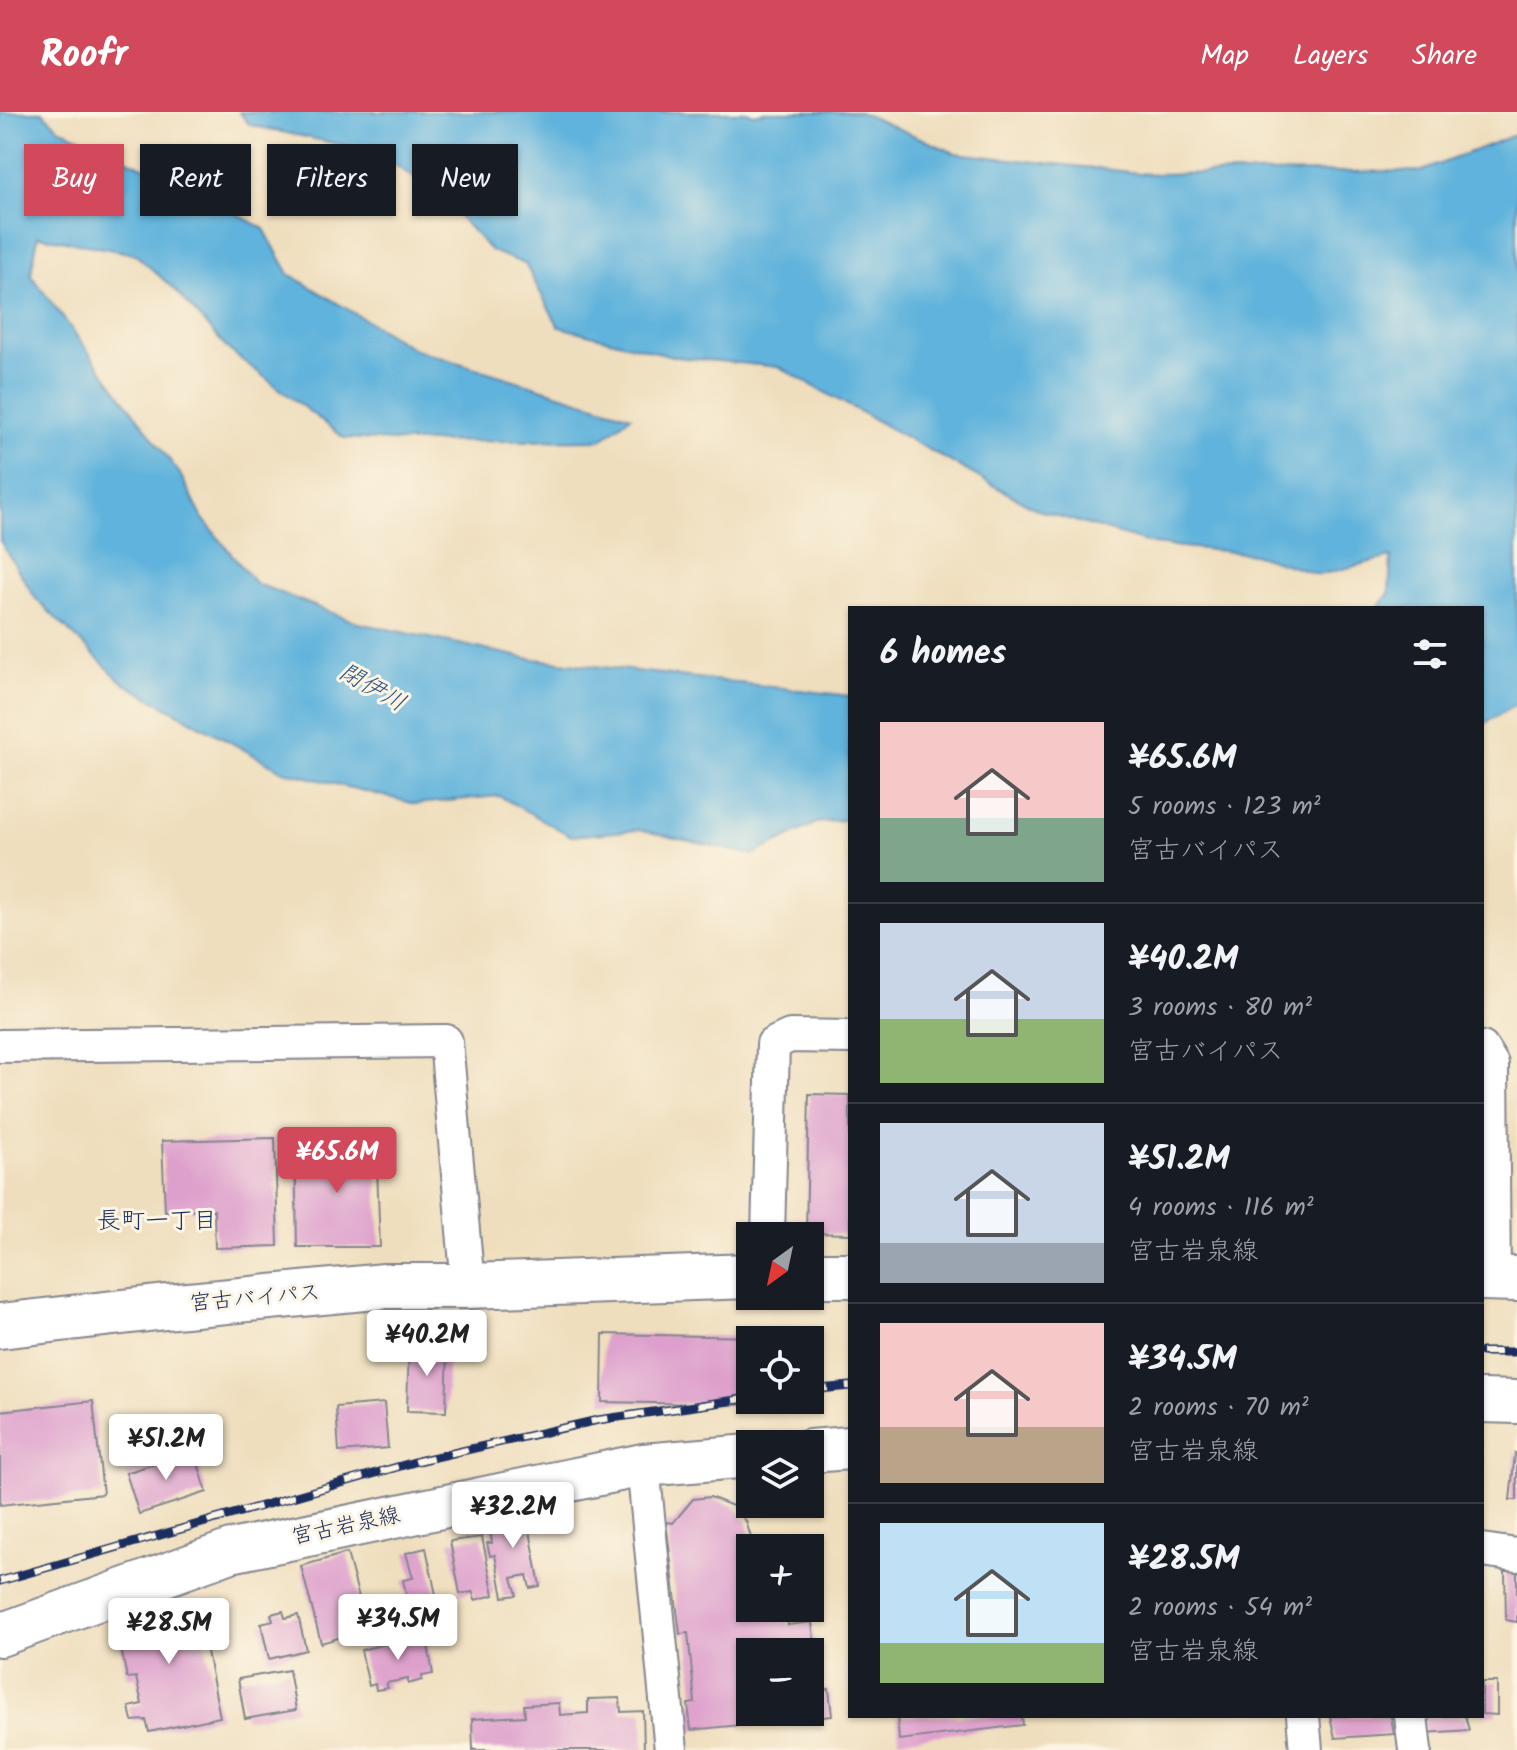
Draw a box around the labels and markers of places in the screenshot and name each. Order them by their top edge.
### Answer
pin: ¥65.6M [272,1127,402,1195]
pin: ¥40.2M [362,1310,492,1378]
pin: ¥51.2M [101,1414,231,1482]
pin: ¥32.2M [448,1482,578,1550]
pin: ¥34.5M [333,1594,463,1662]
pin: ¥28.5M [104,1598,234,1666]

